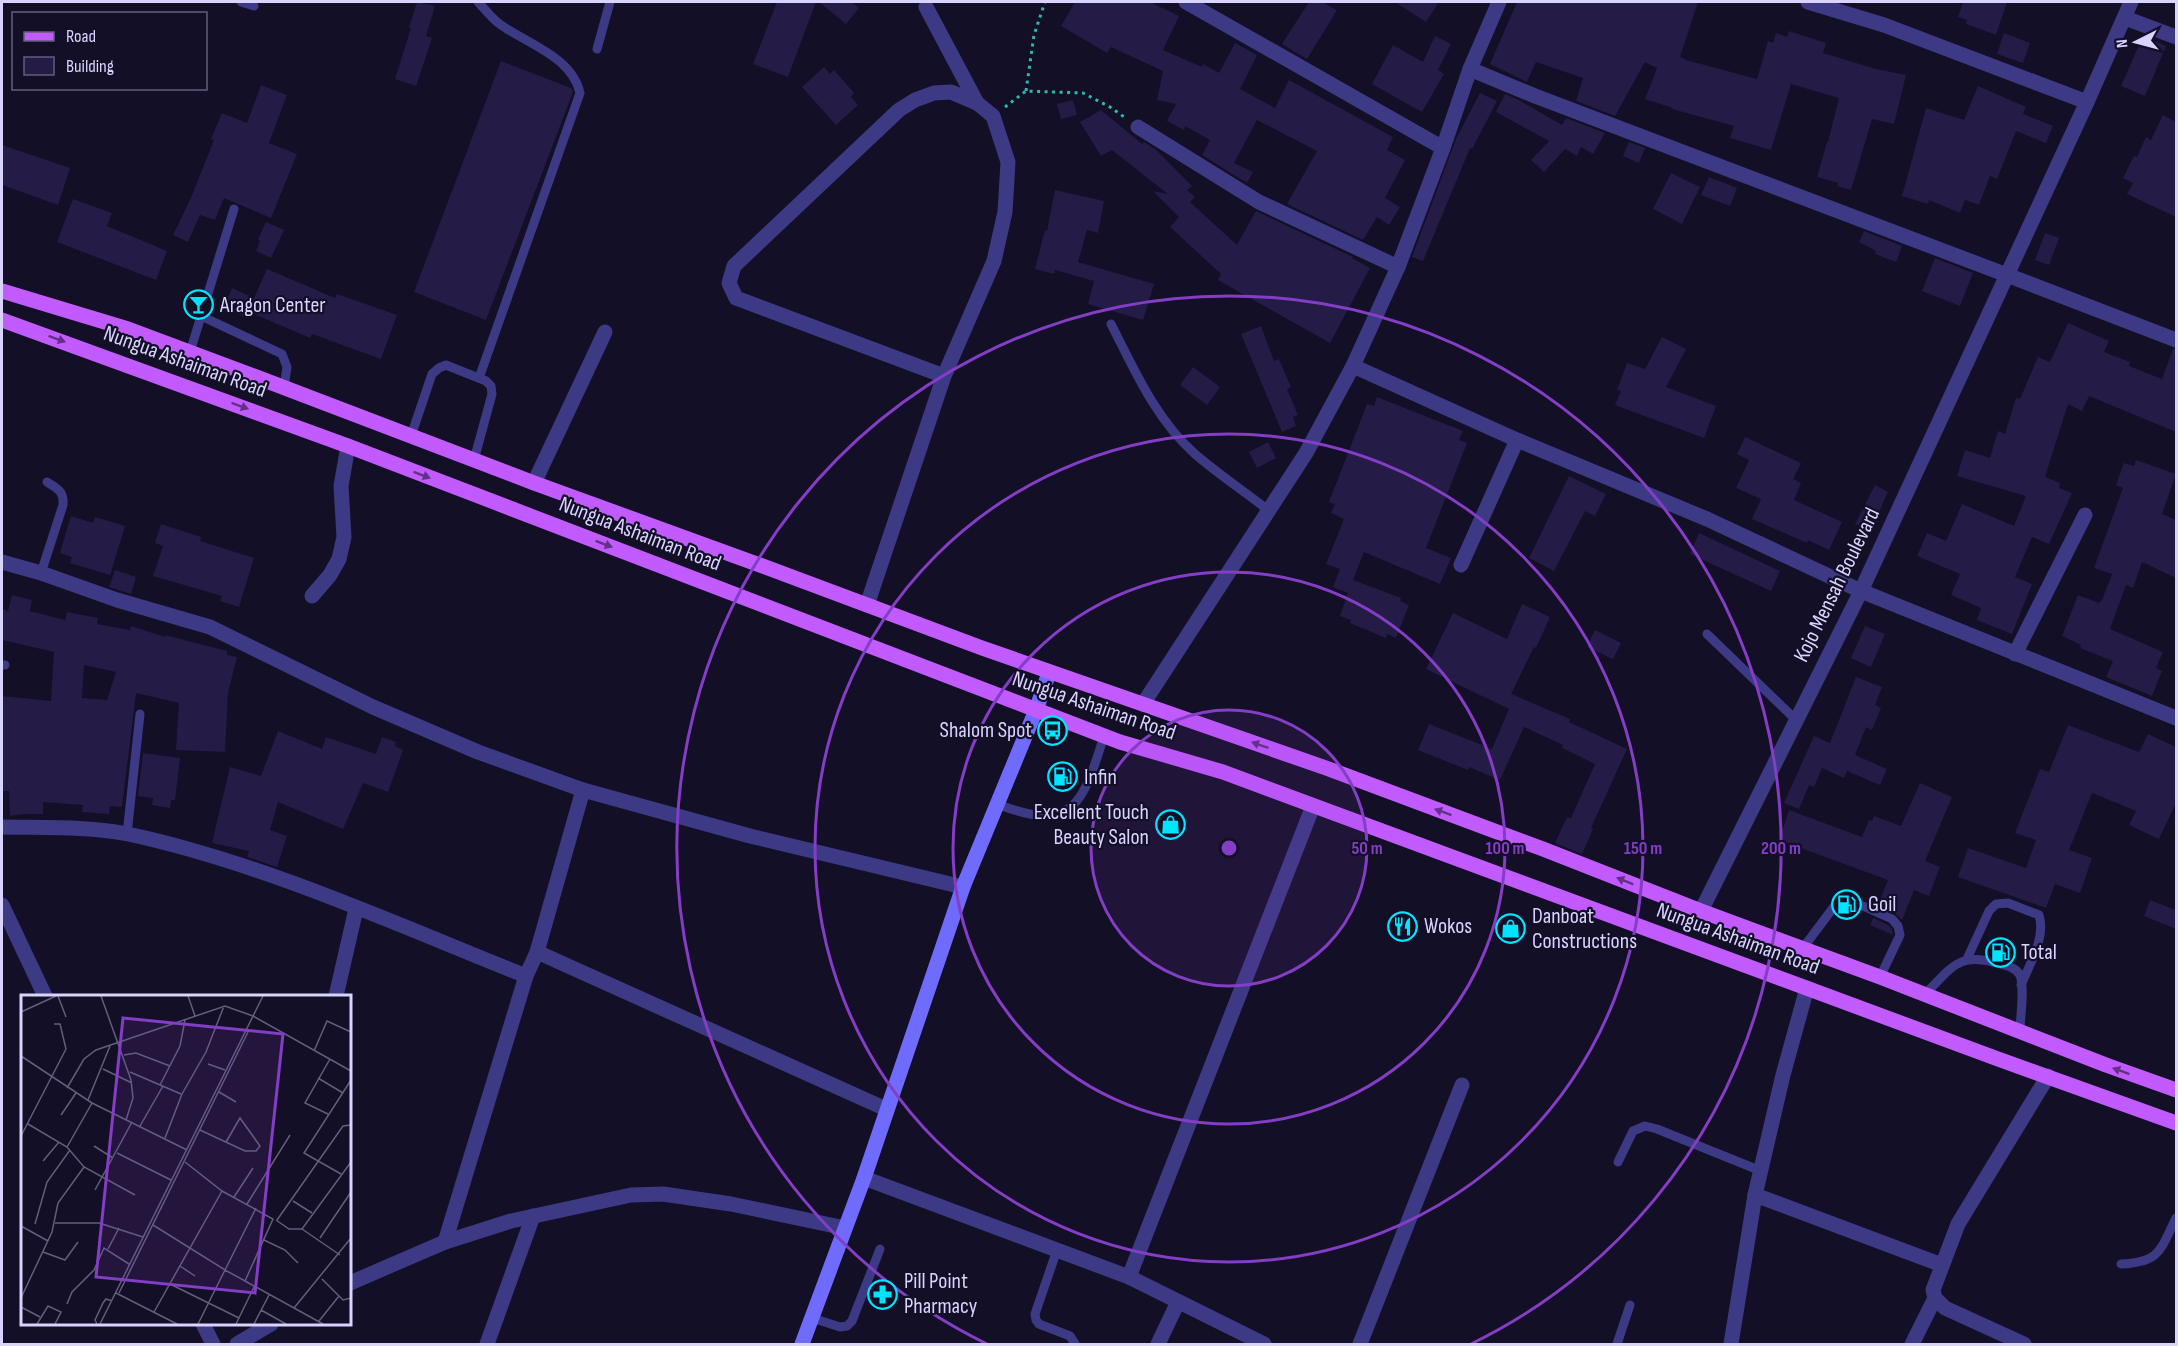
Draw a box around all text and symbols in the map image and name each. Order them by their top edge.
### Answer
legend [12,12,207,90]
north arrow [2106,12,2166,72]
text: Road [66,26,96,47]
text: N [2113,38,2132,49]
text: Building [66,56,114,77]
bar icon: Aragon Center [183,289,215,321]
place label: Aragon Center [219,292,326,319]
street label: Nungua Ashaiman Road [100,320,270,404]
one-way arrow [48,335,66,345]
one-way arrow [231,402,249,412]
one-way arrow [414,470,432,480]
street label: Nungua Ashaiman Road [555,491,725,577]
street label: Kojo Mensah Boulevard [1788,503,1886,667]
one-way arrow [596,540,614,550]
street label: Nungua Ashaiman Road [1009,665,1179,747]
bus stop icon: Shalom Spot [1037,714,1069,746]
place label: Shalom Spot [939,717,1032,744]
one-way arrow [1251,740,1269,750]
fuel station icon: Infin [1047,761,1079,793]
place label: Infin [1084,764,1117,791]
place label: Excellent Touch Beauty Salon [1034,799,1149,851]
one-way arrow [1434,807,1452,817]
shop icon: Excellent Touch Beauty Salon [1154,809,1186,841]
centre of rings [1219,838,1239,858]
text: 50 m [1351,838,1383,859]
text: 100 m [1486,838,1525,859]
text: 150 m [1624,838,1662,859]
text: 200 m [1761,838,1801,859]
one-way arrow [1616,876,1634,886]
fuel station icon: Goil [1831,888,1863,920]
place label: Goil [1868,891,1896,918]
street label: Nungua Ashaiman Road [1653,897,1823,981]
place label: Danboat Constructions [1532,903,1637,955]
restaurant icon: Wokos [1387,910,1419,942]
place label: Wokos [1424,913,1472,940]
shop icon: Danboat Constructions [1495,913,1527,945]
fuel station icon: Total [1984,936,2016,968]
place label: Total [2021,939,2057,966]
inset map [21,995,351,1325]
one-way arrow [2112,1065,2130,1075]
place label: Pill Point Pharmacy [904,1268,978,1320]
pharmacy icon: Pill Point Pharmacy [867,1278,899,1310]

